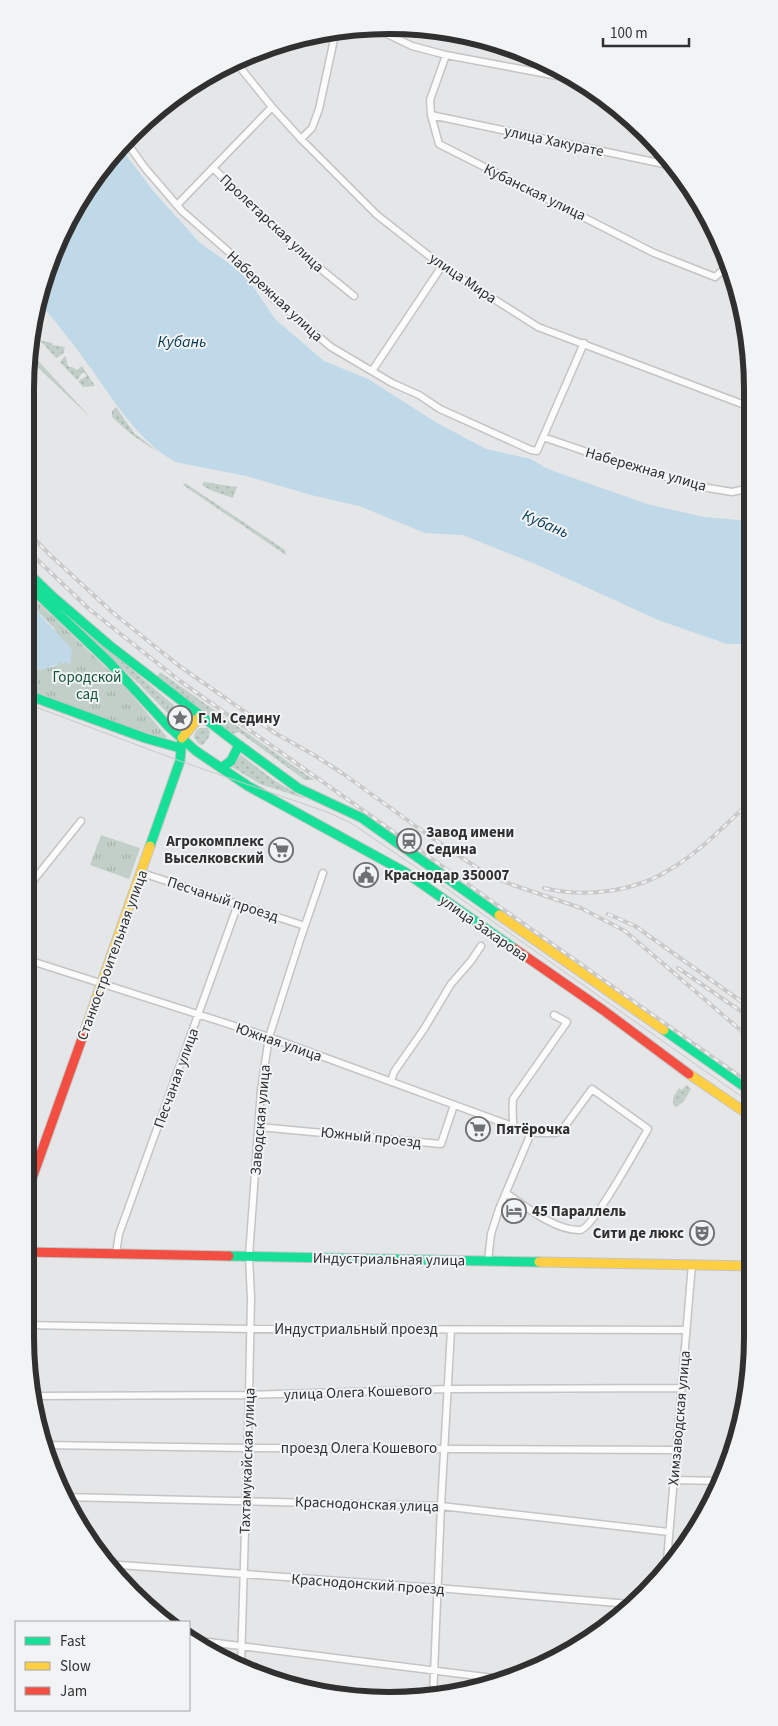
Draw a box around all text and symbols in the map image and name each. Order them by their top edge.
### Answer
scale bar [603,15,689,47]
text: 100 m [610,23,648,44]
street label: улица Хакурате [502,121,606,162]
street label: Кубанская улица [480,159,589,226]
street label: Пролетарская улица [215,169,328,277]
street label: Набережная улица [222,246,328,347]
street label: улица Мира [425,248,501,309]
water label: Кубань [158,331,206,353]
street label: Набережная улица [583,442,709,497]
water label: Кубань [519,504,572,544]
park label: Городской сад [52,667,122,705]
place icon: Г. М. Седину [167,705,193,731]
place label: Г. М. Седину [198,708,280,729]
place label: Завод имени Седина [426,822,514,860]
station icon: Завод имени Седина [396,828,422,854]
place label: Агрокомплекс Выселковский [164,831,264,869]
supermarket icon: Агрокомплекс Выселковский [268,837,294,863]
public building icon: Краснодар 350007 [353,862,379,888]
place label: Краснодар 350007 [384,865,510,886]
street label: Станкостроительная улица [72,867,153,1043]
street label: Песчаный проезд [164,872,281,927]
street label: улица Захарова [435,890,532,967]
street label: Южная улица [233,1018,325,1067]
street label: Песчаная улица [149,1025,204,1131]
street label: Заводская улица [245,1064,276,1176]
supermarket icon: Пятёрочка [465,1116,491,1142]
place label: Пятёрочка [496,1119,570,1140]
street label: Южный проезд [320,1122,422,1153]
hotel icon: 45 Параллель [501,1198,527,1224]
place label: 45 Параллель [532,1201,627,1222]
theatre icon: Сити де люкс [689,1220,715,1246]
place label: Сити де люкс [593,1223,684,1244]
street label: Индустриальная улица [313,1248,465,1271]
street label: Индустриальный проезд [274,1319,438,1340]
street label: Химзаводская улица [663,1350,696,1486]
street label: улица Олега Кошевого [283,1379,433,1406]
street label: Тахтамукайская улица [234,1387,261,1535]
street label: проезд Олега Кошевого [281,1438,437,1459]
street label: Краснодонская улица [295,1491,439,1518]
street label: Краснодонский проезд [291,1569,445,1600]
legend [15,1621,190,1711]
text: Fast [60,1631,86,1652]
text: Slow [60,1656,91,1677]
text: Jam [60,1681,87,1702]

